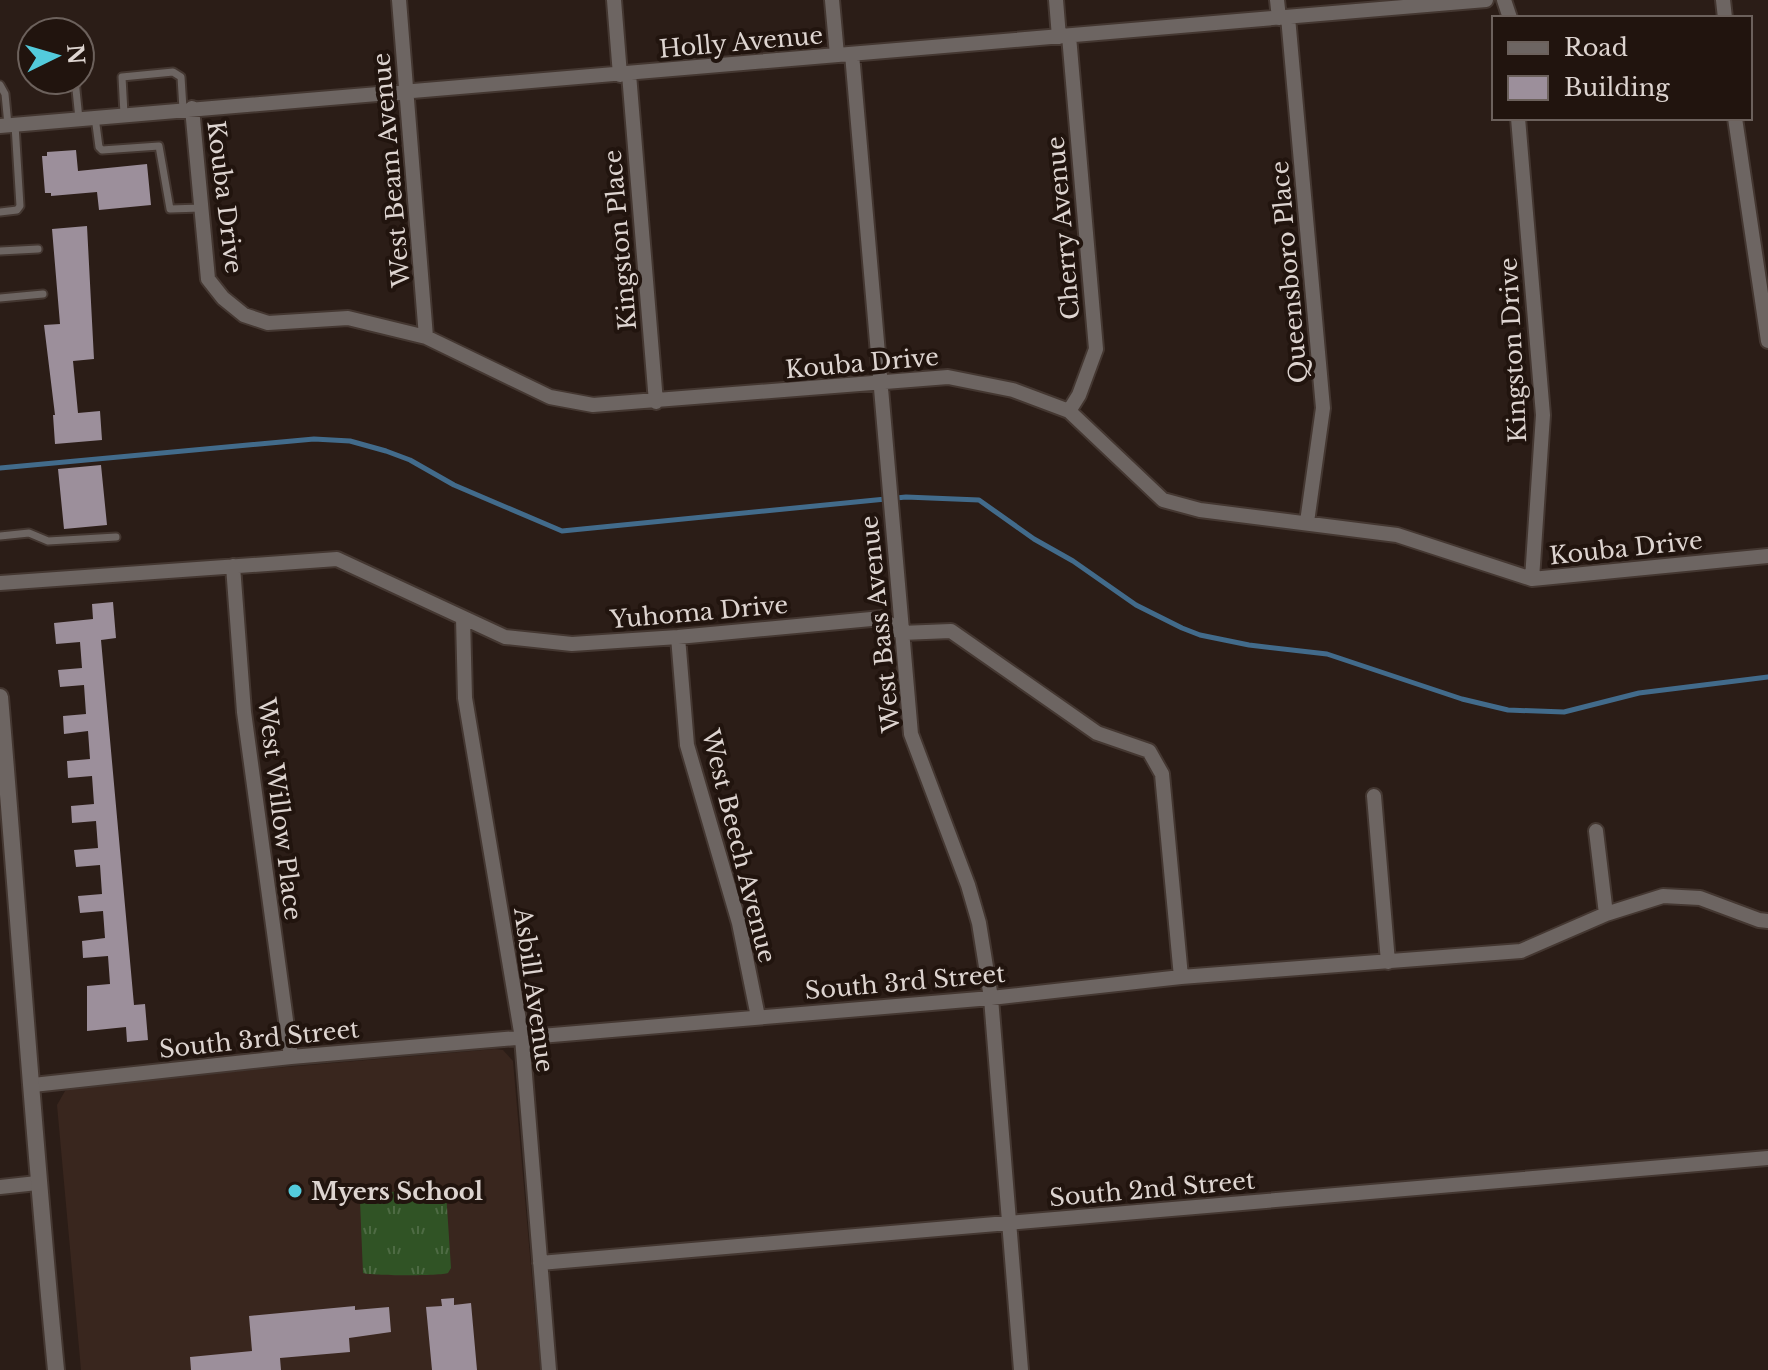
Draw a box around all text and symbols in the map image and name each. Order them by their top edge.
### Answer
north arrow [16,16,96,96]
legend [1492,16,1752,120]
street label: Holly Avenue [658,20,824,64]
text: Road [1564,33,1628,62]
text: N [61,43,90,66]
street label: West Beam Avenue [366,51,416,290]
text: Building [1564,73,1670,102]
street label: Kouba Drive [201,119,249,275]
street label: Cherry Avenue [1041,135,1085,321]
street label: Kingston Place [598,149,642,331]
street label: Queensboro Place [1265,160,1313,384]
street label: Kingston Drive [1494,257,1532,443]
street label: Kouba Drive [784,342,940,384]
street label: West Bass Avenue [854,514,906,735]
street label: Kouba Drive [1548,526,1704,570]
street label: Yuhoma Drive [608,590,789,634]
street label: West Willow Place [252,695,308,922]
street label: West Beech Avenue [696,725,782,966]
street label: Asbill Avenue [508,905,560,1074]
street label: South 3rd Street [804,959,1006,1005]
street label: South 3rd Street [158,1014,360,1064]
street label: South 2nd Street [1048,1166,1256,1212]
place label: Myers School [311,1177,484,1206]
marker: Myers School [286,1182,304,1200]

